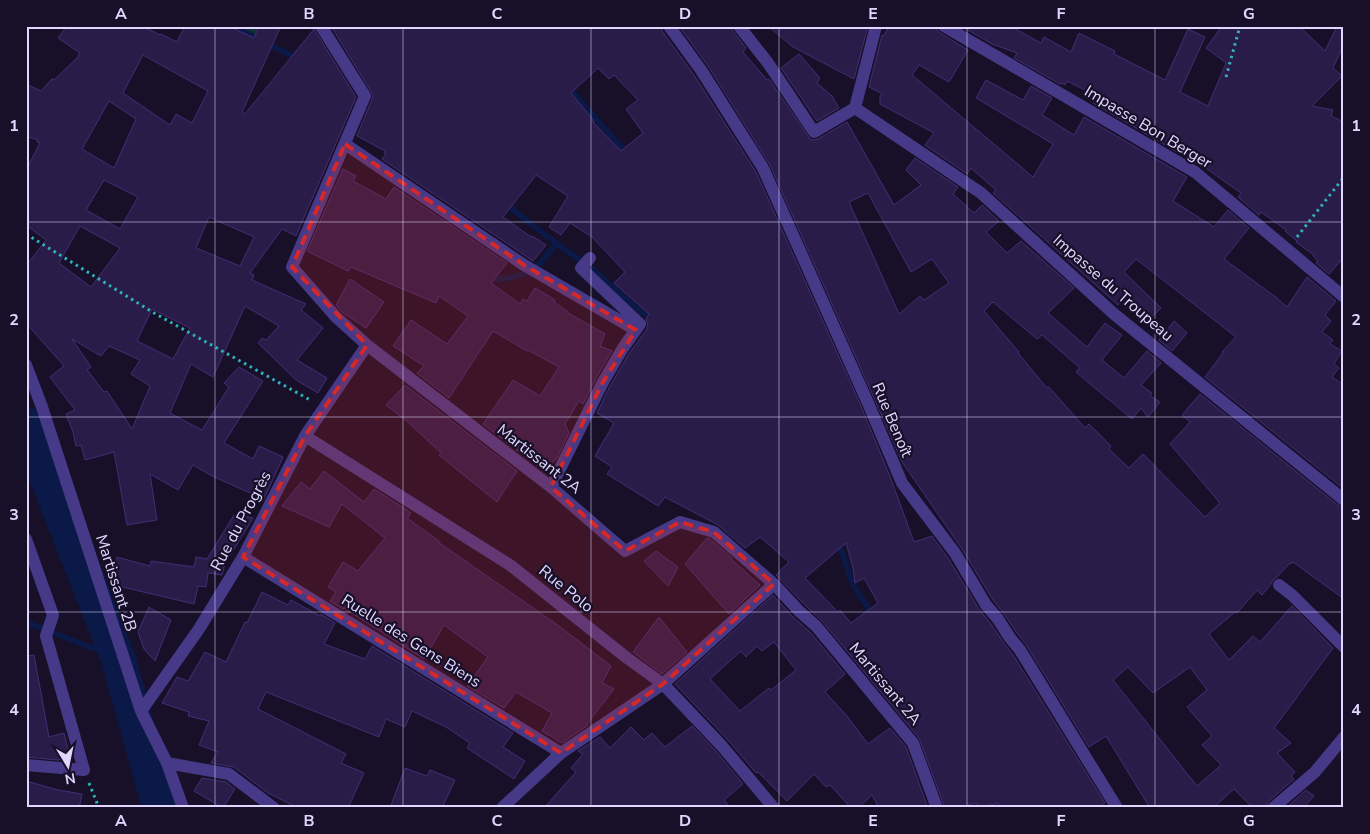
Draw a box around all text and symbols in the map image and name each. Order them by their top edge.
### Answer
text: A [115,3,127,25]
text: B [303,3,315,25]
text: C [492,3,503,25]
text: D [679,3,691,25]
text: E [868,3,878,25]
text: F [1057,3,1066,25]
text: G [1243,3,1255,25]
street label: Impasse Bon Berger [1080,80,1216,174]
text: 1 [9,115,19,137]
text: 1 [1351,115,1361,137]
street label: Impasse du Troupeau [1048,229,1178,347]
text: 2 [9,309,19,331]
text: 2 [1351,309,1361,331]
street label: Rue Benoît [866,379,918,461]
street label: Martissant 2A [492,419,586,499]
street label: Rue du Progrès [205,467,277,575]
text: 3 [9,504,19,526]
text: 3 [1351,504,1361,526]
street label: Martissant 2B [90,532,142,634]
street label: Rue Polo [534,560,598,618]
street label: Ruelle des Gens Biens [337,589,485,693]
street label: Martissant 2A [844,638,926,730]
text: 4 [9,699,19,721]
text: 4 [1351,699,1361,721]
north arrow [42,742,92,792]
text: N [63,768,77,789]
text: A [115,810,127,832]
text: B [303,810,315,832]
text: C [492,810,503,832]
text: D [679,810,691,832]
text: E [868,810,878,832]
text: F [1057,810,1066,832]
text: G [1243,810,1255,832]

